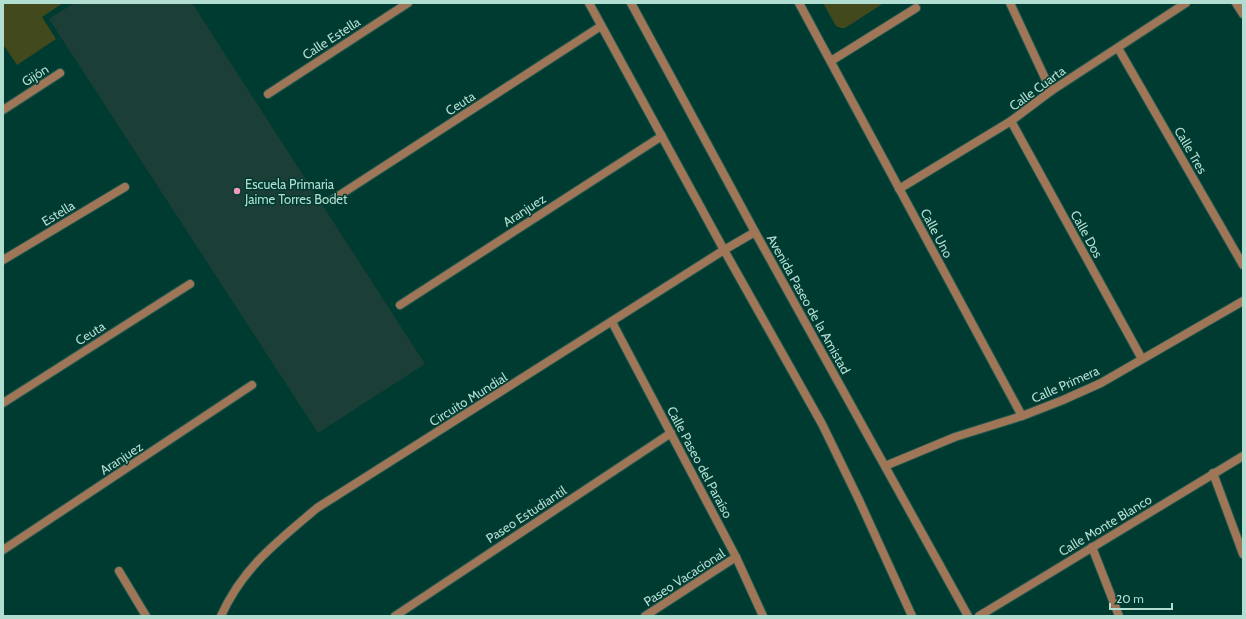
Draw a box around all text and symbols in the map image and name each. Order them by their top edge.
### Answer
street label: Calle Estella [299,13,364,63]
street label: Gijón [19,61,52,90]
street label: Calle Cuarta [1006,62,1069,114]
street label: Ceuta [442,87,478,118]
street label: Calle Tres [1171,124,1211,177]
place label: Escuela Primaria Jaime Torres Bodet [244,176,348,207]
marker: Escuela Primaria Jaime Torres Bodet [232,186,242,196]
street label: Aranjuez [500,190,549,231]
street label: Estella [38,197,78,229]
street label: Calle Uno [917,206,957,260]
street label: Calle Dos [1067,207,1107,261]
street label: Avenida Paseo de la Amistad [764,231,854,377]
street label: Ceuta [72,317,108,348]
street label: Calle Primera [1029,362,1102,406]
street label: Circuito Mundial [426,369,510,429]
street label: Calle Paseo del Paraíso [664,403,736,521]
street label: Aranjuez [97,438,146,479]
street label: Paseo Estudiantil [483,482,569,546]
street label: Calle Monte Blanco [1056,491,1154,559]
street label: Paseo Vacacional [640,545,728,609]
scale bar [1110,585,1172,611]
text: 20 m [1116,591,1144,606]

